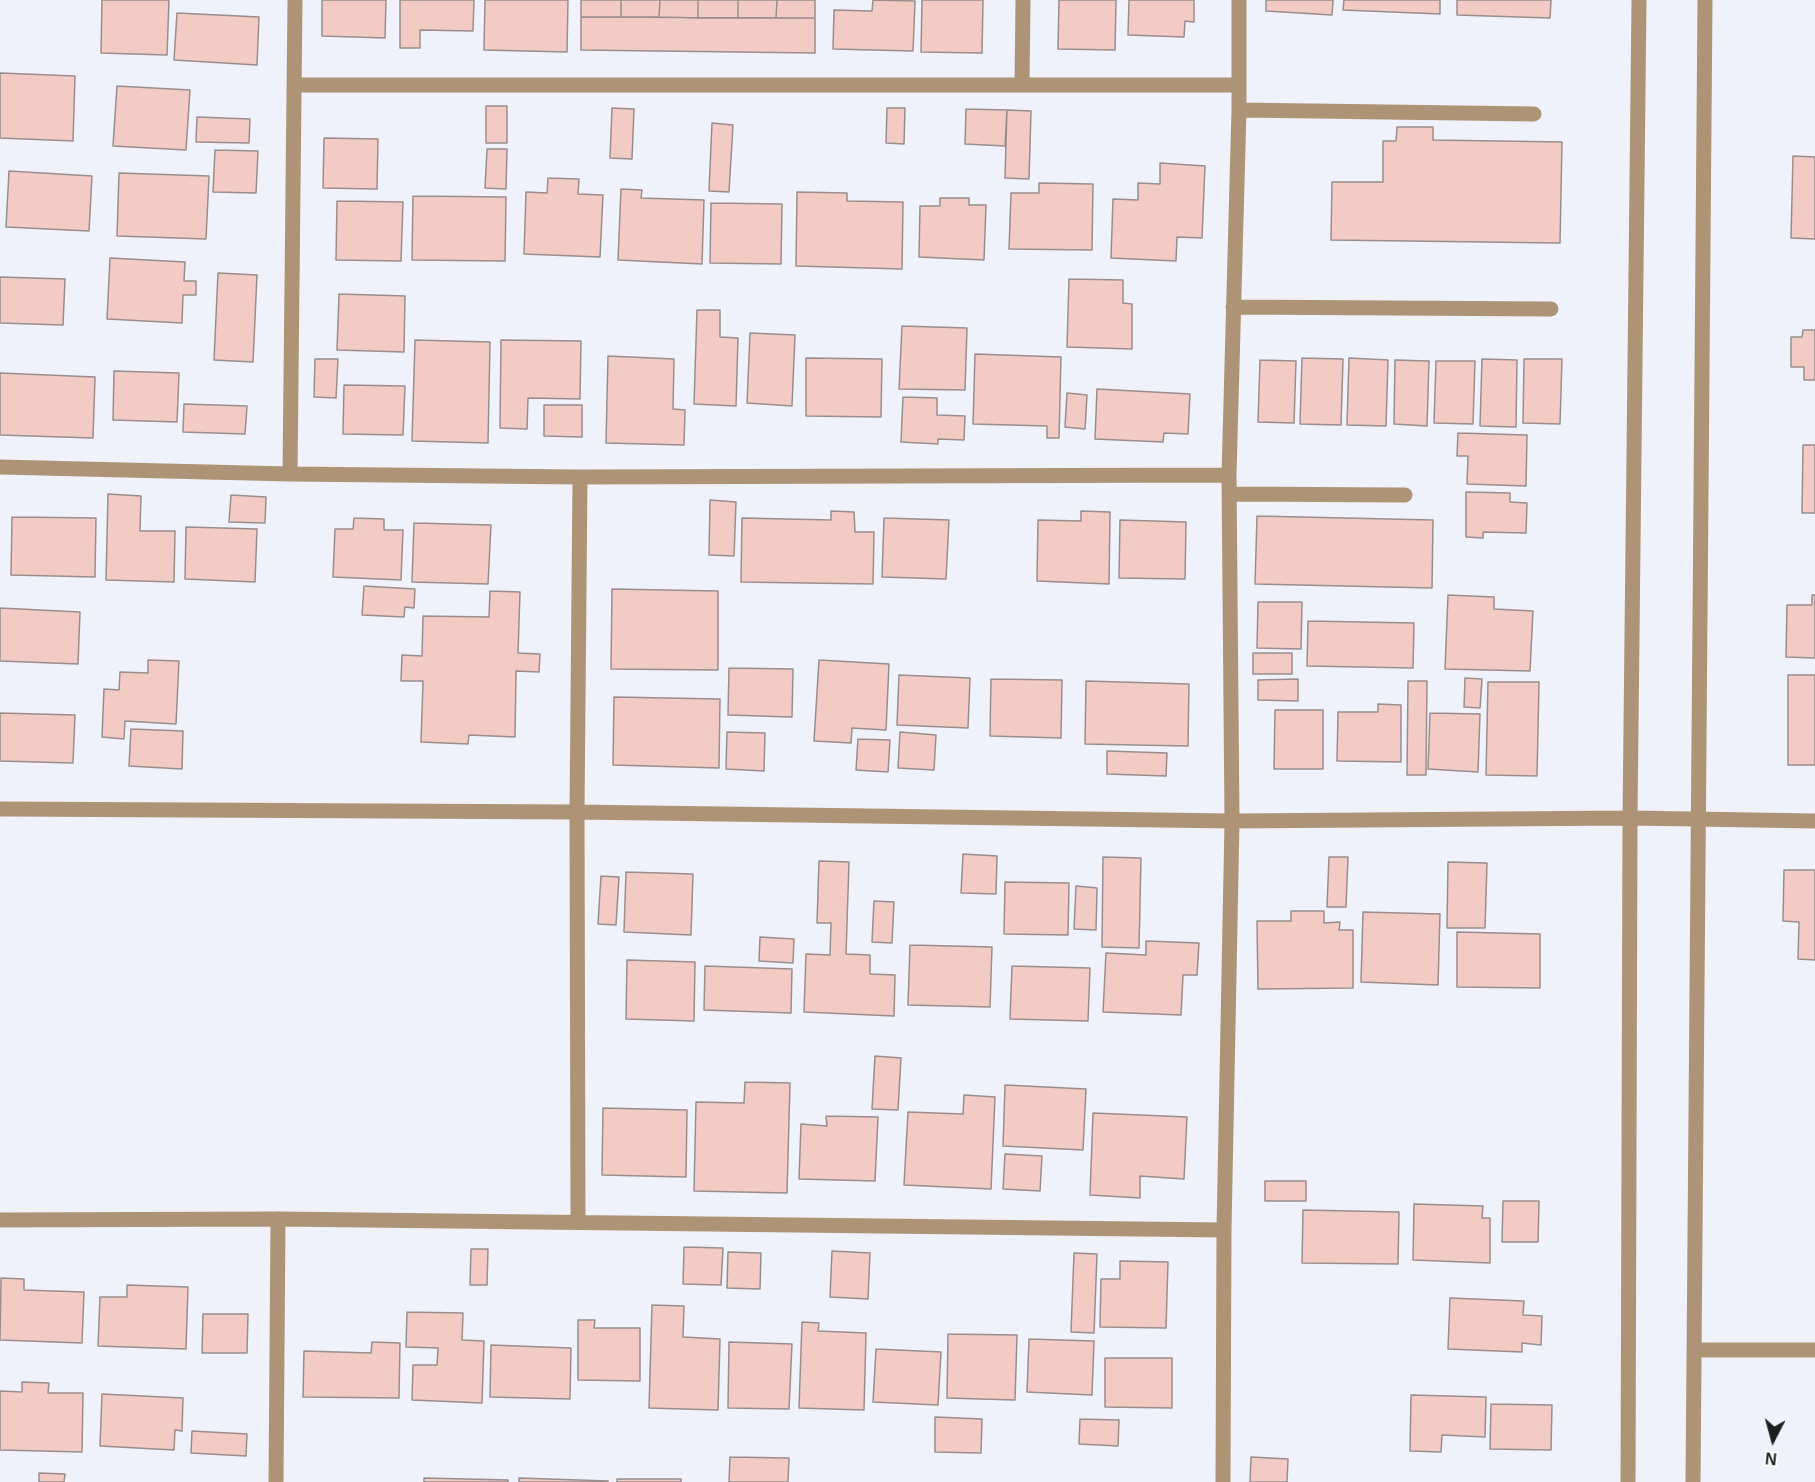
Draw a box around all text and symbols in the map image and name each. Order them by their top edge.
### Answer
north arrow [1743,1410,1803,1470]
text: N [1764,1449,1778,1467]

